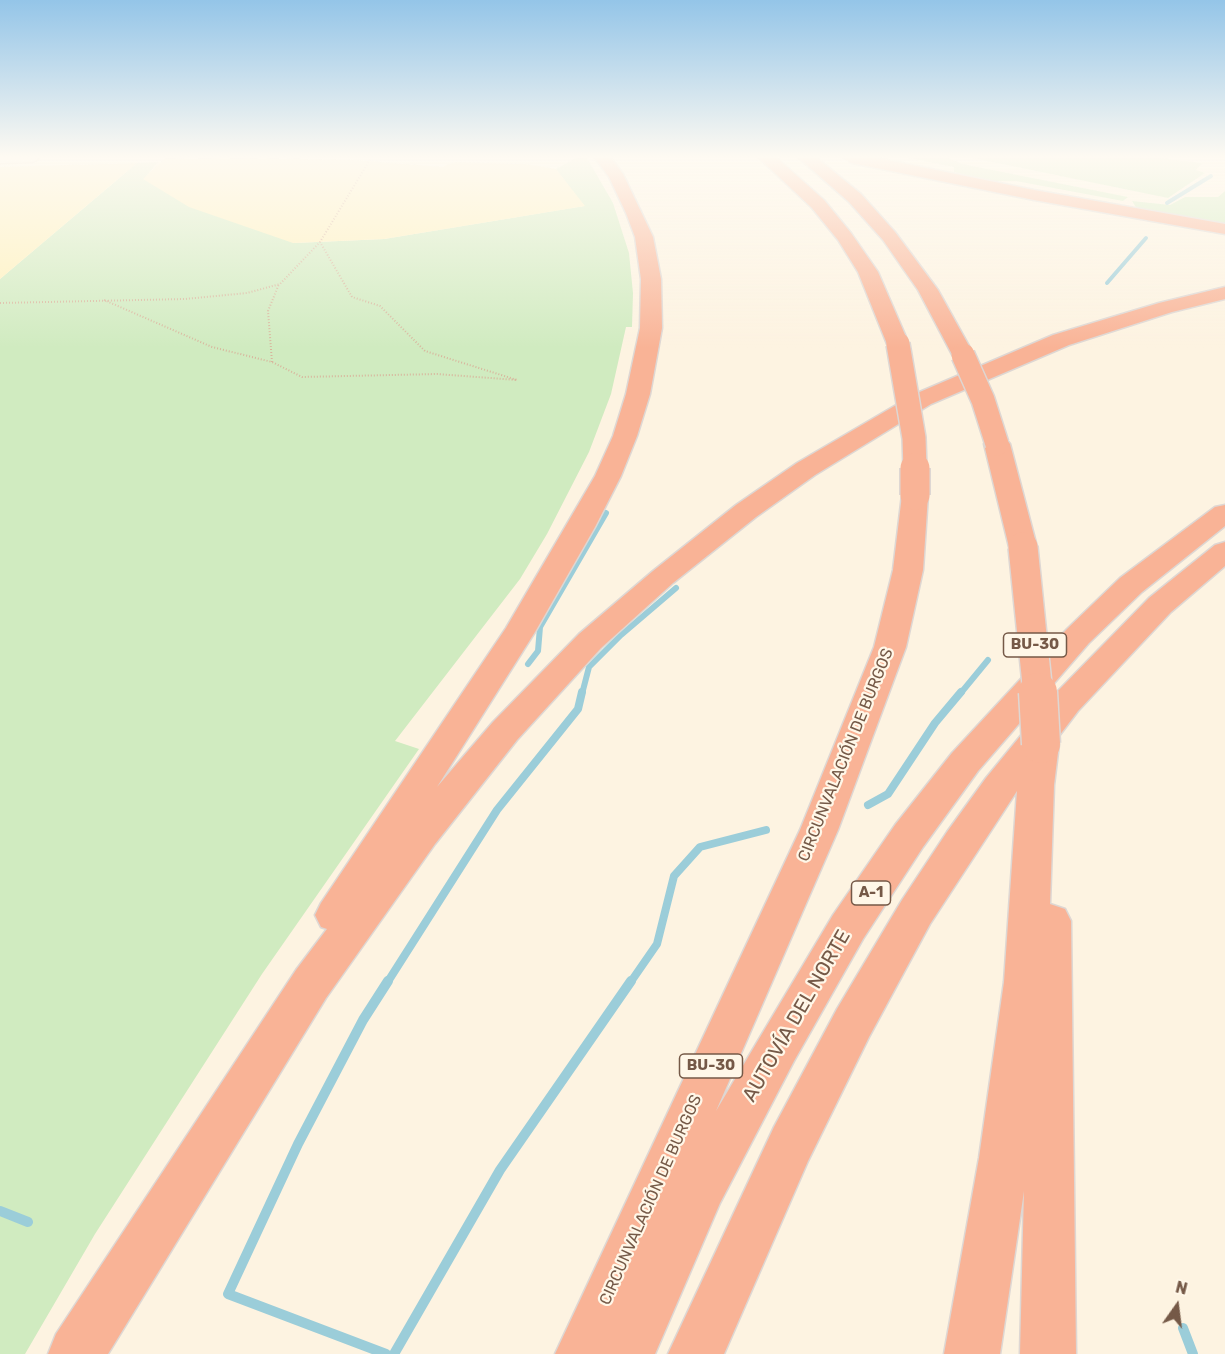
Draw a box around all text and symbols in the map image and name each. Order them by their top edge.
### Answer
road number: BU-30 [1004,633,1066,657]
street label: CIRCUNVALACIÓN DE BURGOS [794,646,898,864]
road number: A-1 [852,881,890,905]
street label: AUTOVÍA DEL NORTE [738,926,856,1106]
road number: BU-30 [680,1054,742,1078]
street label: CIRCUNVALACIÓN DE BURGOS [596,1092,706,1308]
north arrow [1147,1276,1207,1336]
text: N [1174,1277,1189,1299]

